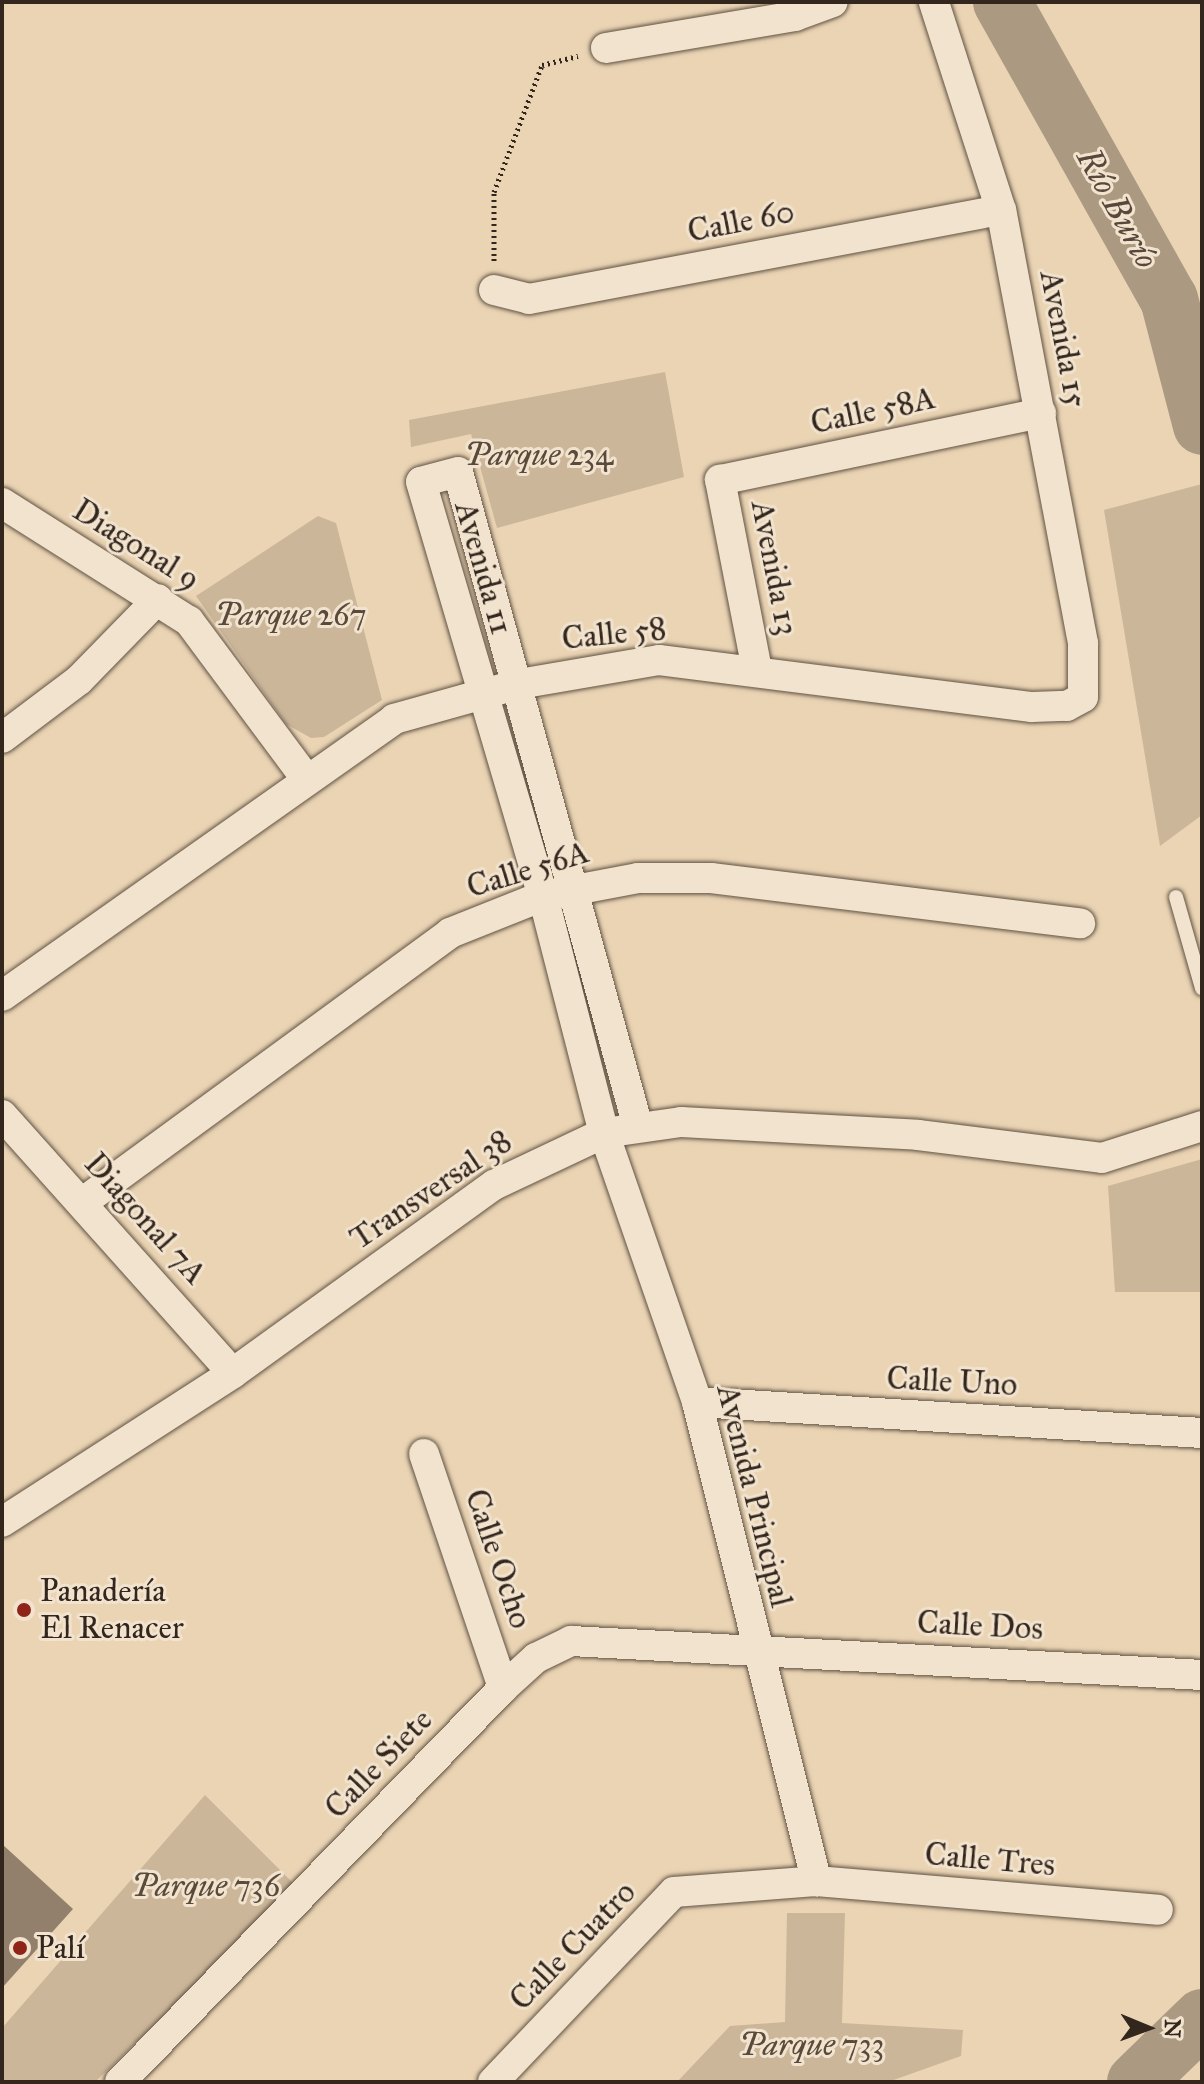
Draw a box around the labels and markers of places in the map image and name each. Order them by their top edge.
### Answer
place label: Panadería El Renacer [40,1573,184,1648]
marker: Panadería El Renacer [15,1601,33,1619]
place label: Palí [36,1929,85,1967]
marker: Palí [11,1939,29,1957]

